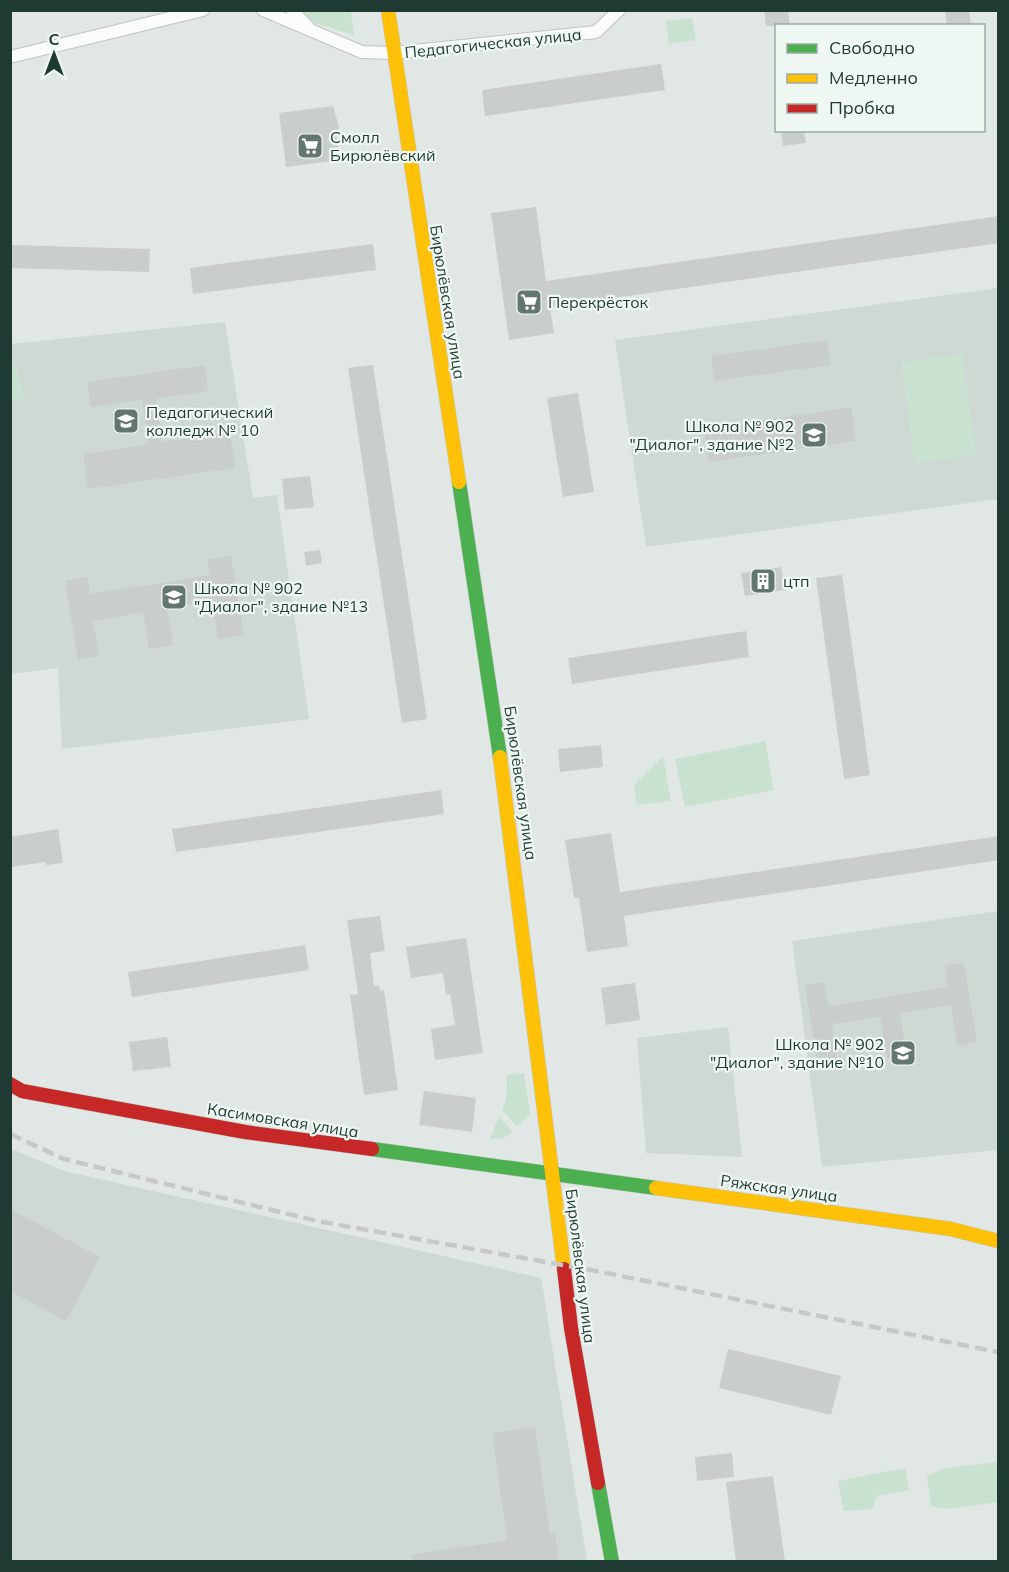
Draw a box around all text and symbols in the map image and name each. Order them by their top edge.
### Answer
north arrow [24,24,84,84]
street label: Педагогическая улица [404,24,582,62]
legend [775,24,985,132]
text: С [49,29,60,49]
text: Свободно [829,36,915,59]
text: Медленно [829,66,918,89]
text: Пробка [829,96,895,119]
place label: Смолл Бирюлёвский [330,127,435,165]
supermarket icon: Смолл Бирюлёвский [295,131,325,161]
street label: Бирюлёвская улица [426,224,470,380]
supermarket icon: Перекрёсток [514,287,544,317]
place label: Перекрёсток [548,292,649,312]
place label: Педагогический колледж № 10 [146,402,273,440]
school or university icon: Педагогический колледж № 10 [111,406,141,436]
place label: Школа № 902 "Диалог", здание №2 [630,416,794,454]
school or university icon: Школа № 902 "Диалог", здание №2 [799,420,829,450]
building icon: цтп [748,566,778,596]
place label: цтп [783,571,810,591]
place label: Школа № 902 "Диалог", здание №13 [194,578,368,616]
school or university icon: Школа № 902 "Диалог", здание №13 [159,582,189,612]
street label: Бирюлёвская улица [500,704,542,862]
place label: Школа № 902 "Диалог", здание №10 [710,1034,884,1072]
school or university icon: Школа № 902 "Диалог", здание №10 [888,1038,918,1068]
street label: Касимовская улица [206,1098,360,1142]
street label: Ряжская улица [719,1170,839,1206]
street label: Бирюлёвская улица [562,1187,600,1345]

